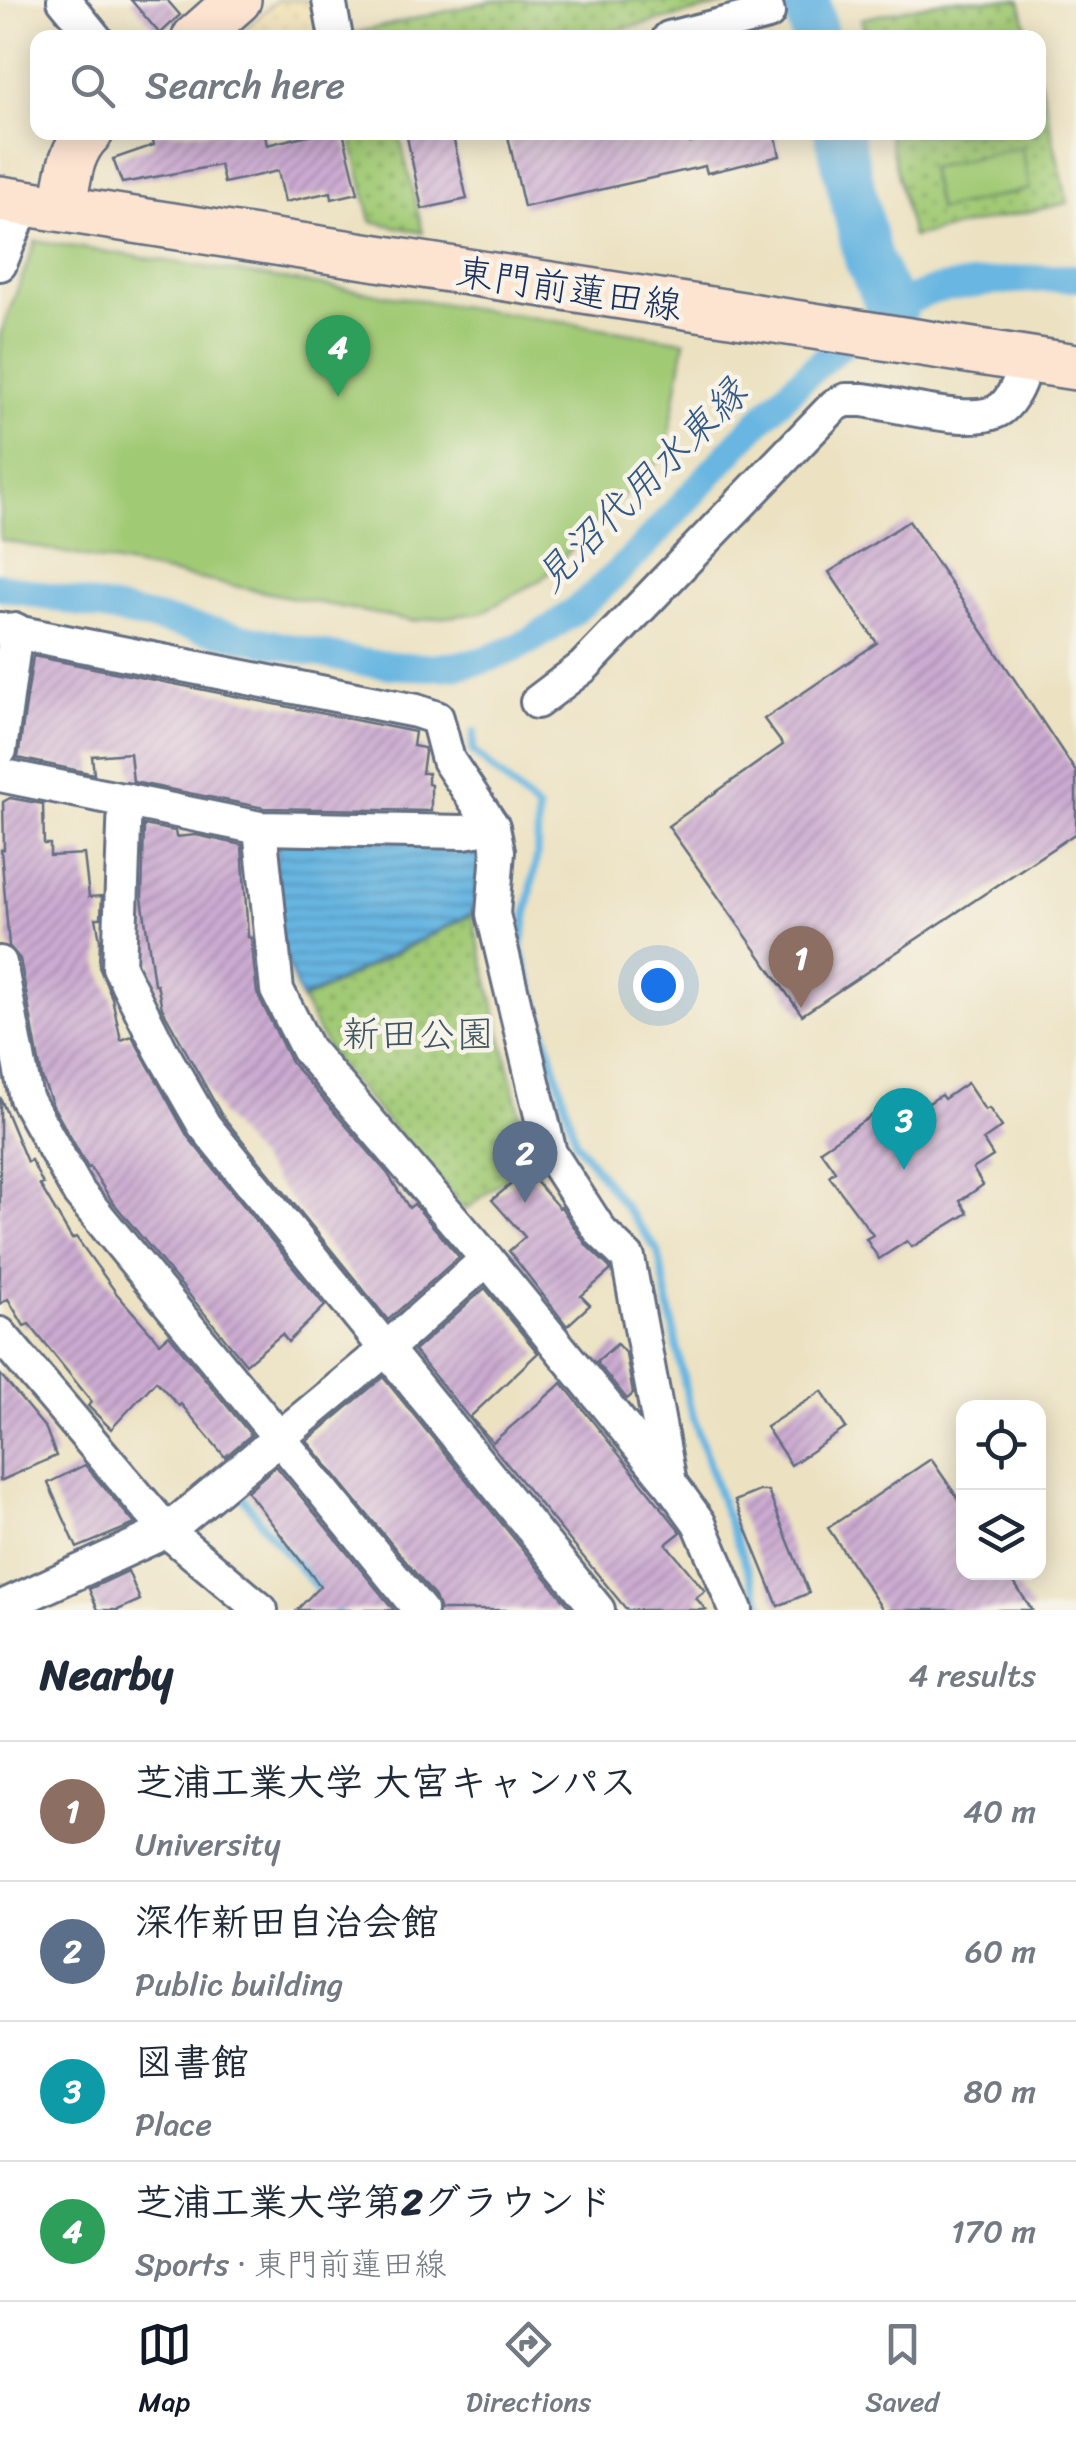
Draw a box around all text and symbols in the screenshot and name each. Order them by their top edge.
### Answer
search box [30,30,1046,140]
text: Search here [145,52,345,119]
icon: search [65,58,120,113]
street label: 東門前蓮田線 [451,238,687,340]
pin: 4 [306,314,370,397]
water label: 見沼代用水東縁 [517,359,767,609]
pin: 1 [768,926,834,1008]
your location [633,960,684,1011]
park label: 新田公園 [342,1001,494,1068]
pin: 3 [872,1088,936,1170]
pin: 2 [492,1120,558,1203]
map controls [956,1400,1046,1580]
button: locate [956,1400,1046,1490]
button: layers [956,1490,1046,1580]
text: Nearby [40,1638,173,1712]
text: 4 results [908,1647,1036,1704]
text: 芝浦工業大学 大宮キャンパス [135,1749,637,1816]
text: 1 [66,1783,79,1840]
text: 40 m [963,1783,1036,1840]
text: University [135,1816,281,1873]
text: 深作新田自治会館 [135,1889,439,1956]
text: 2 [63,1923,82,1980]
text: 60 m [965,1923,1036,1980]
text: Public building [135,1956,343,2013]
text: 図書館 [135,2029,249,2096]
text: 3 [64,2063,81,2120]
text: 80 m [964,2063,1036,2120]
text: Place [135,2096,212,2153]
text: 芝浦工業大学第2グラウンド [135,2169,613,2236]
text: 4 [62,2203,83,2260]
text: 170 m [951,2203,1036,2260]
text: Sports · 東門前蓮田線 [135,2236,446,2293]
tab: Map [137,2317,192,2426]
tab: Directions [466,2317,591,2426]
tab: Saved [865,2317,939,2426]

